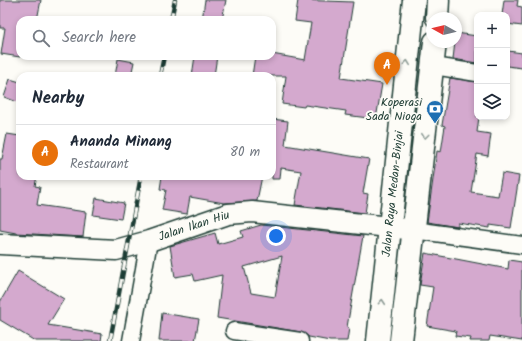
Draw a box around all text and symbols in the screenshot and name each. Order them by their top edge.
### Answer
north arrow [426,12,462,48]
map controls [474,12,510,120]
button: + [474,12,510,48]
search box [16,16,276,60]
text: Search here [62,26,136,50]
icon: search [30,27,52,49]
button: − [474,48,510,84]
pin: A [374,52,400,85]
one-way arrow [402,60,411,66]
button: layers [474,84,510,120]
text: Nearby [32,85,84,112]
place label: Koperasi Sada Nioga [366,93,423,126]
bank icon: Koperasi Sada Nioga [425,99,445,124]
street label: Jalan Raya Medan-Binjai [377,129,409,258]
text: Ananda Minang [70,130,172,154]
one-way arrow [421,133,430,139]
text: A [41,142,49,163]
text: 80 m [230,142,260,163]
text: Restaurant [70,154,129,175]
street label: Jalan Ikan Hiu [156,205,232,246]
your location [266,226,286,246]
one-way arrow [377,299,386,305]

